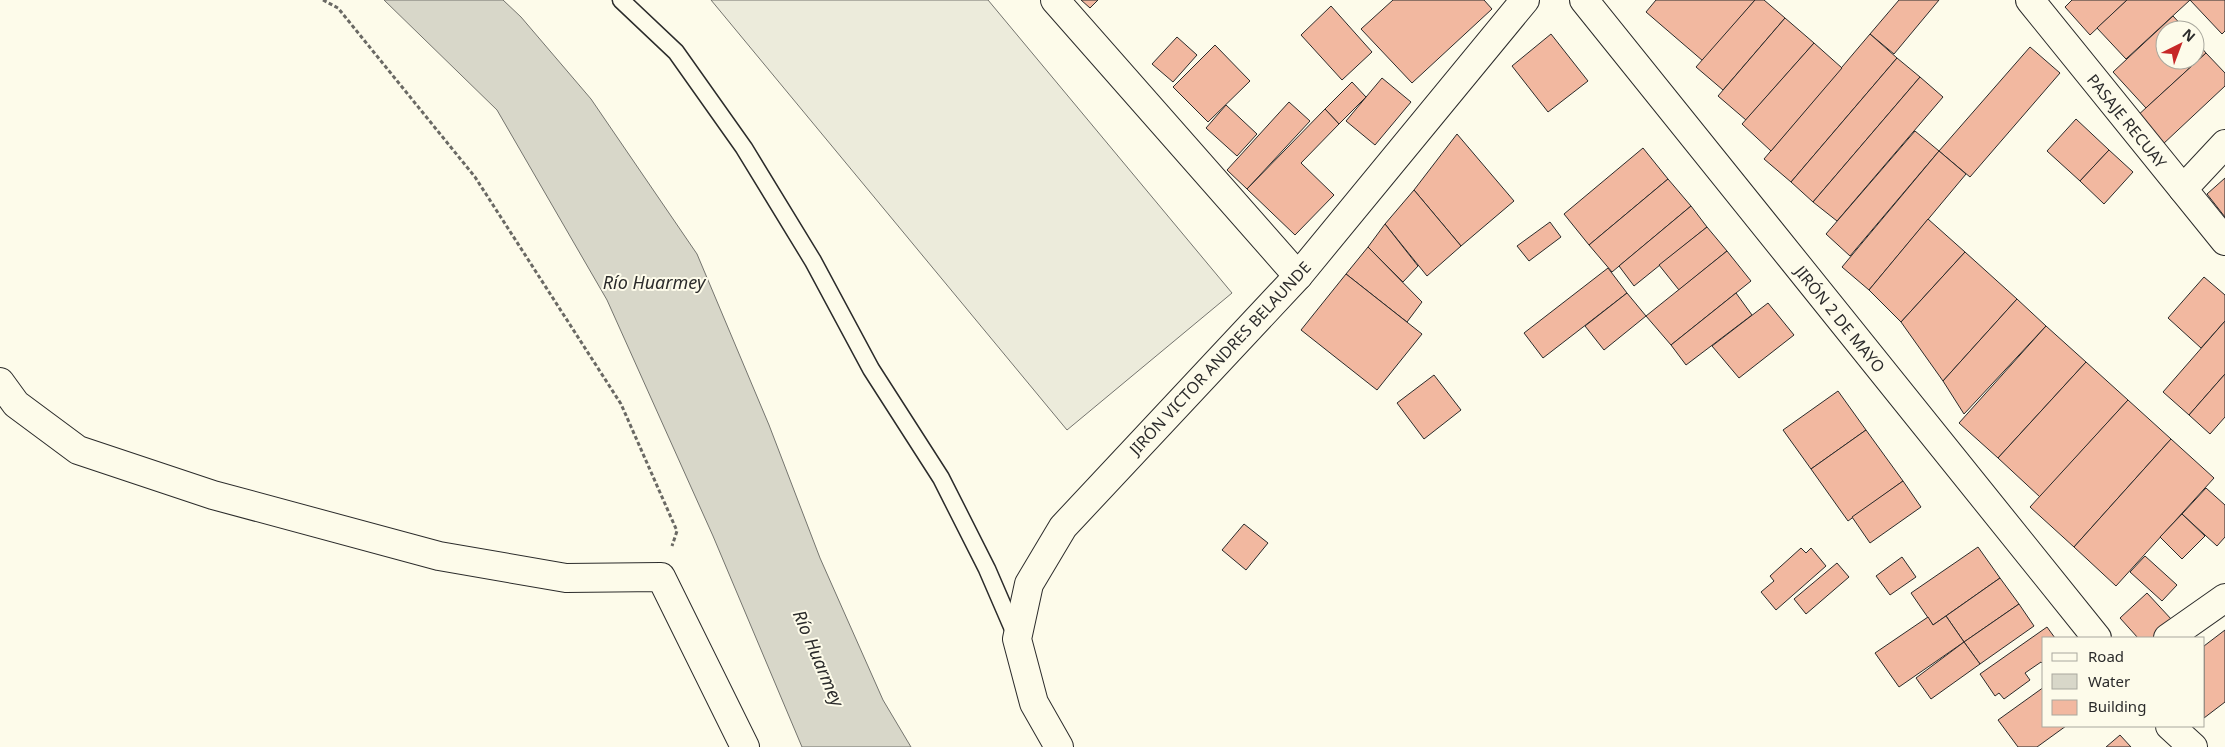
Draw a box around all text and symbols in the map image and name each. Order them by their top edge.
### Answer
north arrow [2155,20,2205,70]
text: N [2178,24,2200,46]
street label: PASAJE RECUAY [2082,69,2172,173]
street label: JIRÓN VICTOR ANDRES BELAUNDE [1123,256,1316,461]
street label: JIRÓN 2 DE MAYO [1789,259,1890,377]
water label: Río Huarmey [603,270,707,294]
water label: Río Huarmey [788,606,851,711]
legend [2042,637,2205,727]
text: Road [2088,646,2124,666]
text: Water [2088,671,2130,691]
text: Building [2088,696,2146,716]

